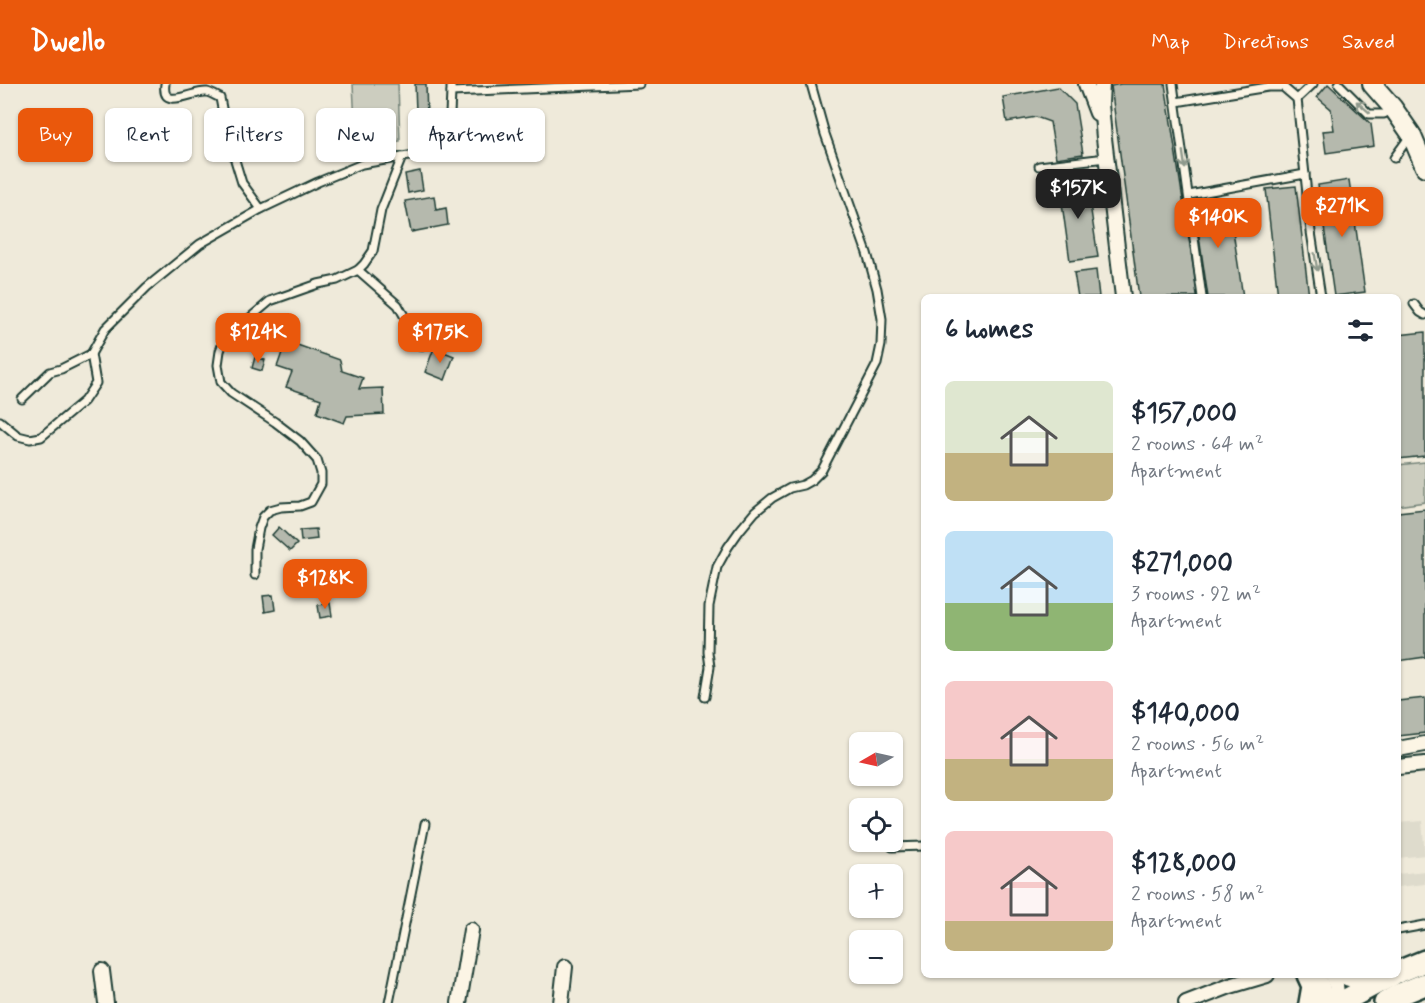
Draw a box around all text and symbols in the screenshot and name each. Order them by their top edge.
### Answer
text: Dwello [30,24,105,61]
text: Map [1151,28,1190,56]
text: Directions [1223,28,1309,56]
text: Saved [1342,28,1395,56]
one-way arrow [1356,101,1372,115]
chip: Buy [18,108,93,162]
chip: Rent [105,108,192,162]
chip: Filters [204,108,304,162]
chip: New [316,108,396,162]
chip: Apartment [408,108,545,162]
one-way arrow [1178,150,1189,169]
pin: $157K [1036,169,1120,220]
text: $157K [1050,175,1106,202]
pin: $271K [1300,187,1384,238]
text: $271K [1315,193,1369,220]
pin: $140K [1176,198,1260,249]
text: $140K [1189,204,1247,231]
one-way arrow [1310,251,1321,271]
pin: $124K [216,313,300,364]
pin: $175K [398,313,482,364]
text: 6 homes [945,313,1033,347]
icon: filters [1344,314,1377,347]
text: $124K [229,319,287,346]
text: $175K [412,319,468,346]
text: $157,000 [1131,397,1237,431]
icon: home [993,405,1065,477]
text: 2 rooms · 64 m² [1131,431,1264,458]
text: Apartment [1131,458,1222,485]
text: $271,000 [1131,547,1233,581]
icon: home [993,555,1065,627]
pin: $128K [283,559,367,610]
text: $128K [297,565,353,592]
text: 3 rooms · 92 m² [1131,581,1261,608]
text: Apartment [1131,608,1222,635]
text: $140,000 [1131,697,1240,731]
icon: home [993,705,1065,777]
text: 2 rooms · 56 m² [1131,731,1264,758]
north arrow [849,732,903,786]
map controls [849,732,903,984]
text: Apartment [1131,758,1222,785]
button: locate [849,798,903,852]
text: $128,000 [1131,847,1236,881]
icon: home [993,855,1065,927]
button: + [849,864,903,918]
text: 2 rooms · 58 m² [1131,881,1264,908]
text: Apartment [1131,908,1222,935]
button: − [849,930,903,984]

